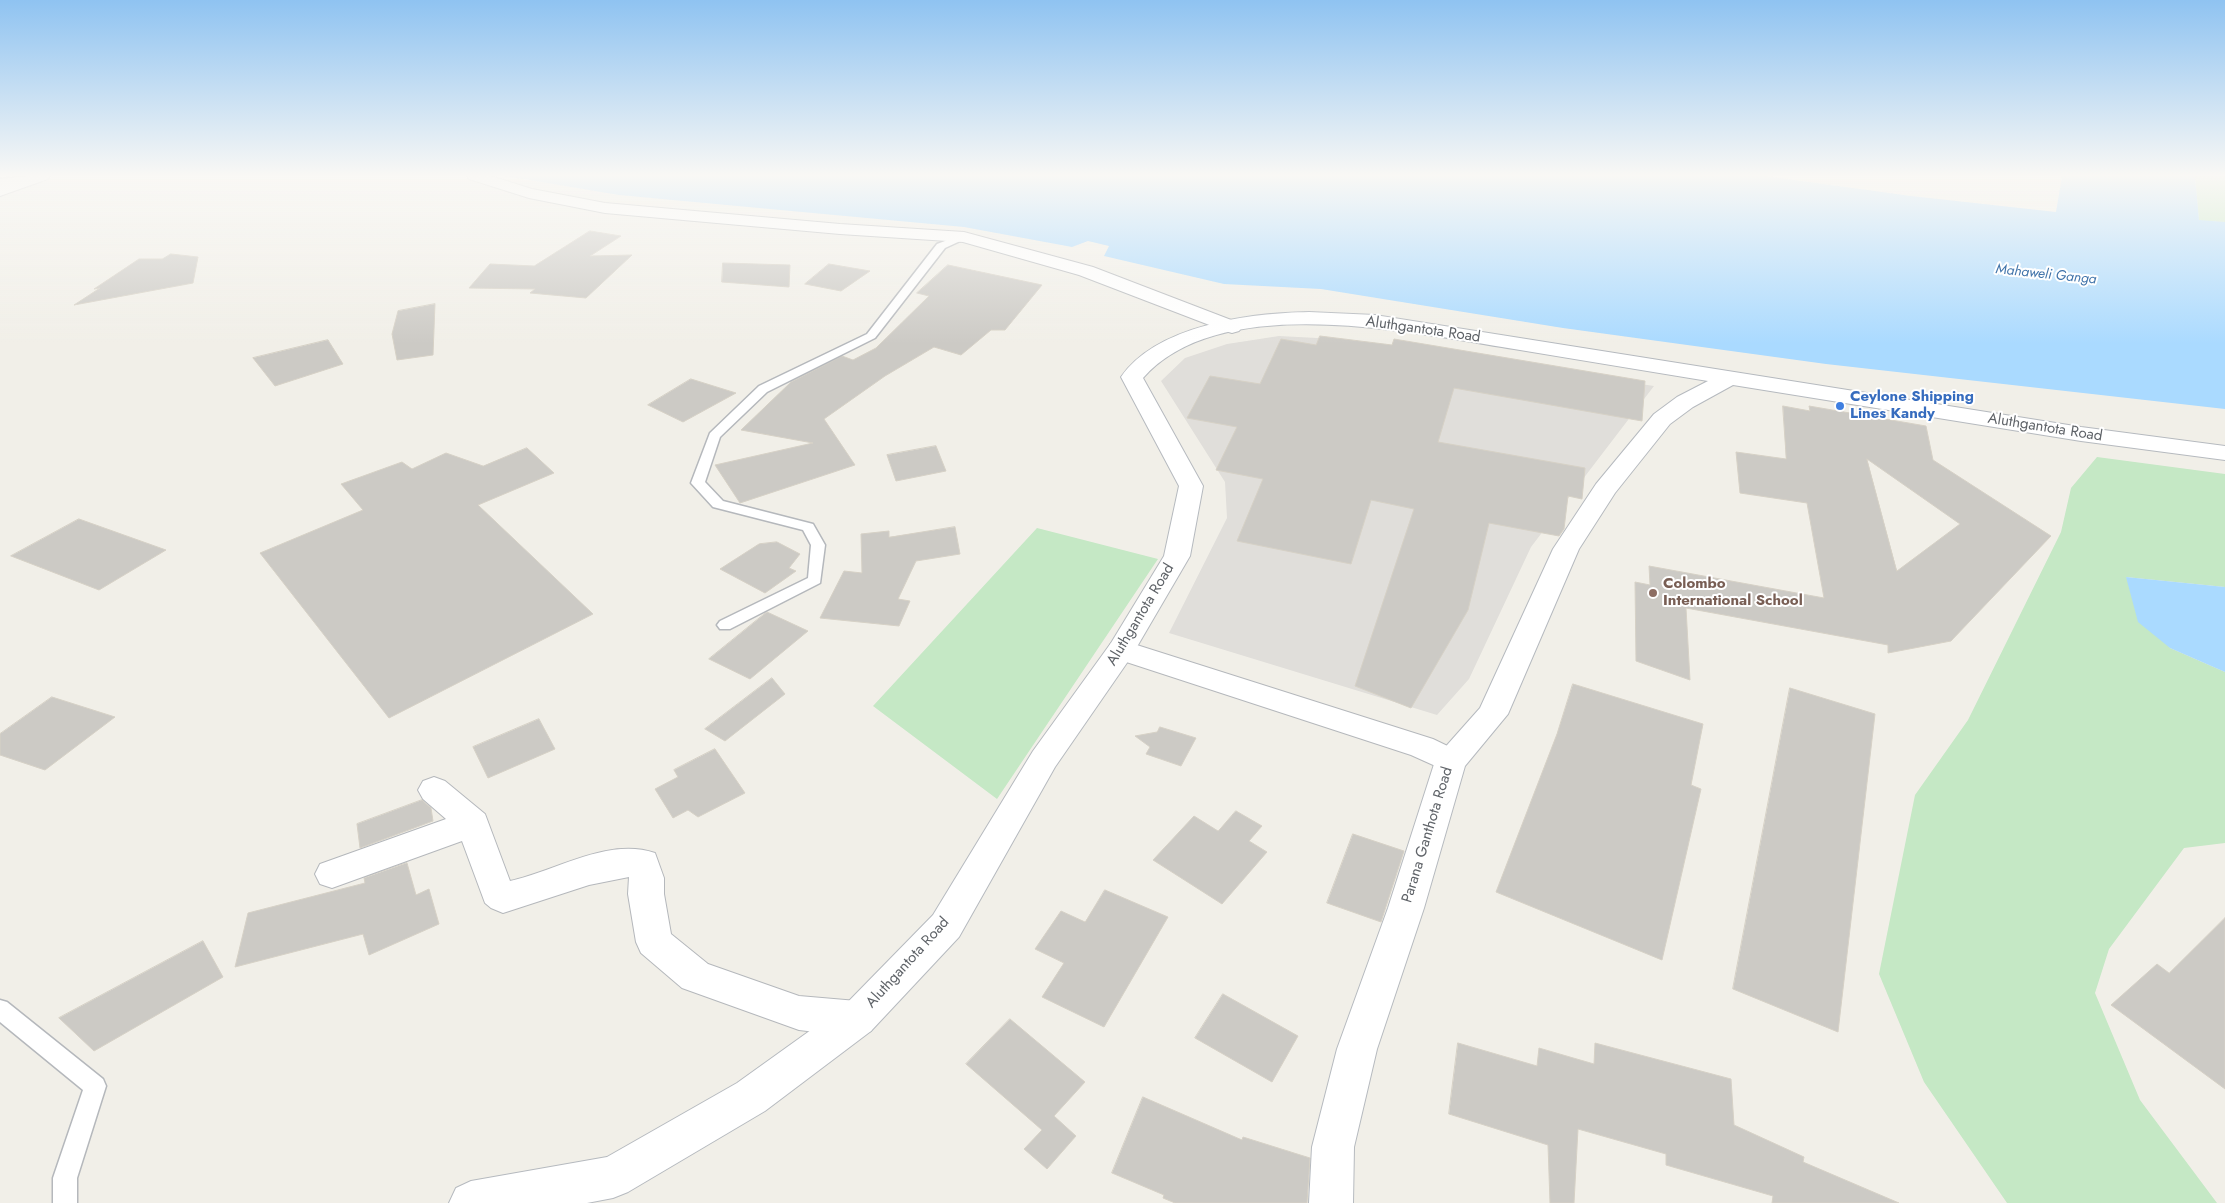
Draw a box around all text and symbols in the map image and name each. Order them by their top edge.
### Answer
water label: Mahaweli Ganga [1995,261,2097,289]
street label: Aluthgantota Road [1364,313,1482,347]
place label: Ceylone Shipping Lines Kandy [1850,388,1974,423]
marker: Ceylone Shipping Lines Kandy [1834,400,1846,412]
street label: Aluthgantota Road [1986,410,2104,446]
street label: Aluthgantota Road [1103,561,1179,669]
place label: Colombo International School [1663,575,1803,610]
marker: Colombo International School [1647,587,1659,599]
street label: Parana Ganthota Road [1399,765,1457,905]
street label: Aluthgantota Road [863,914,953,1012]

